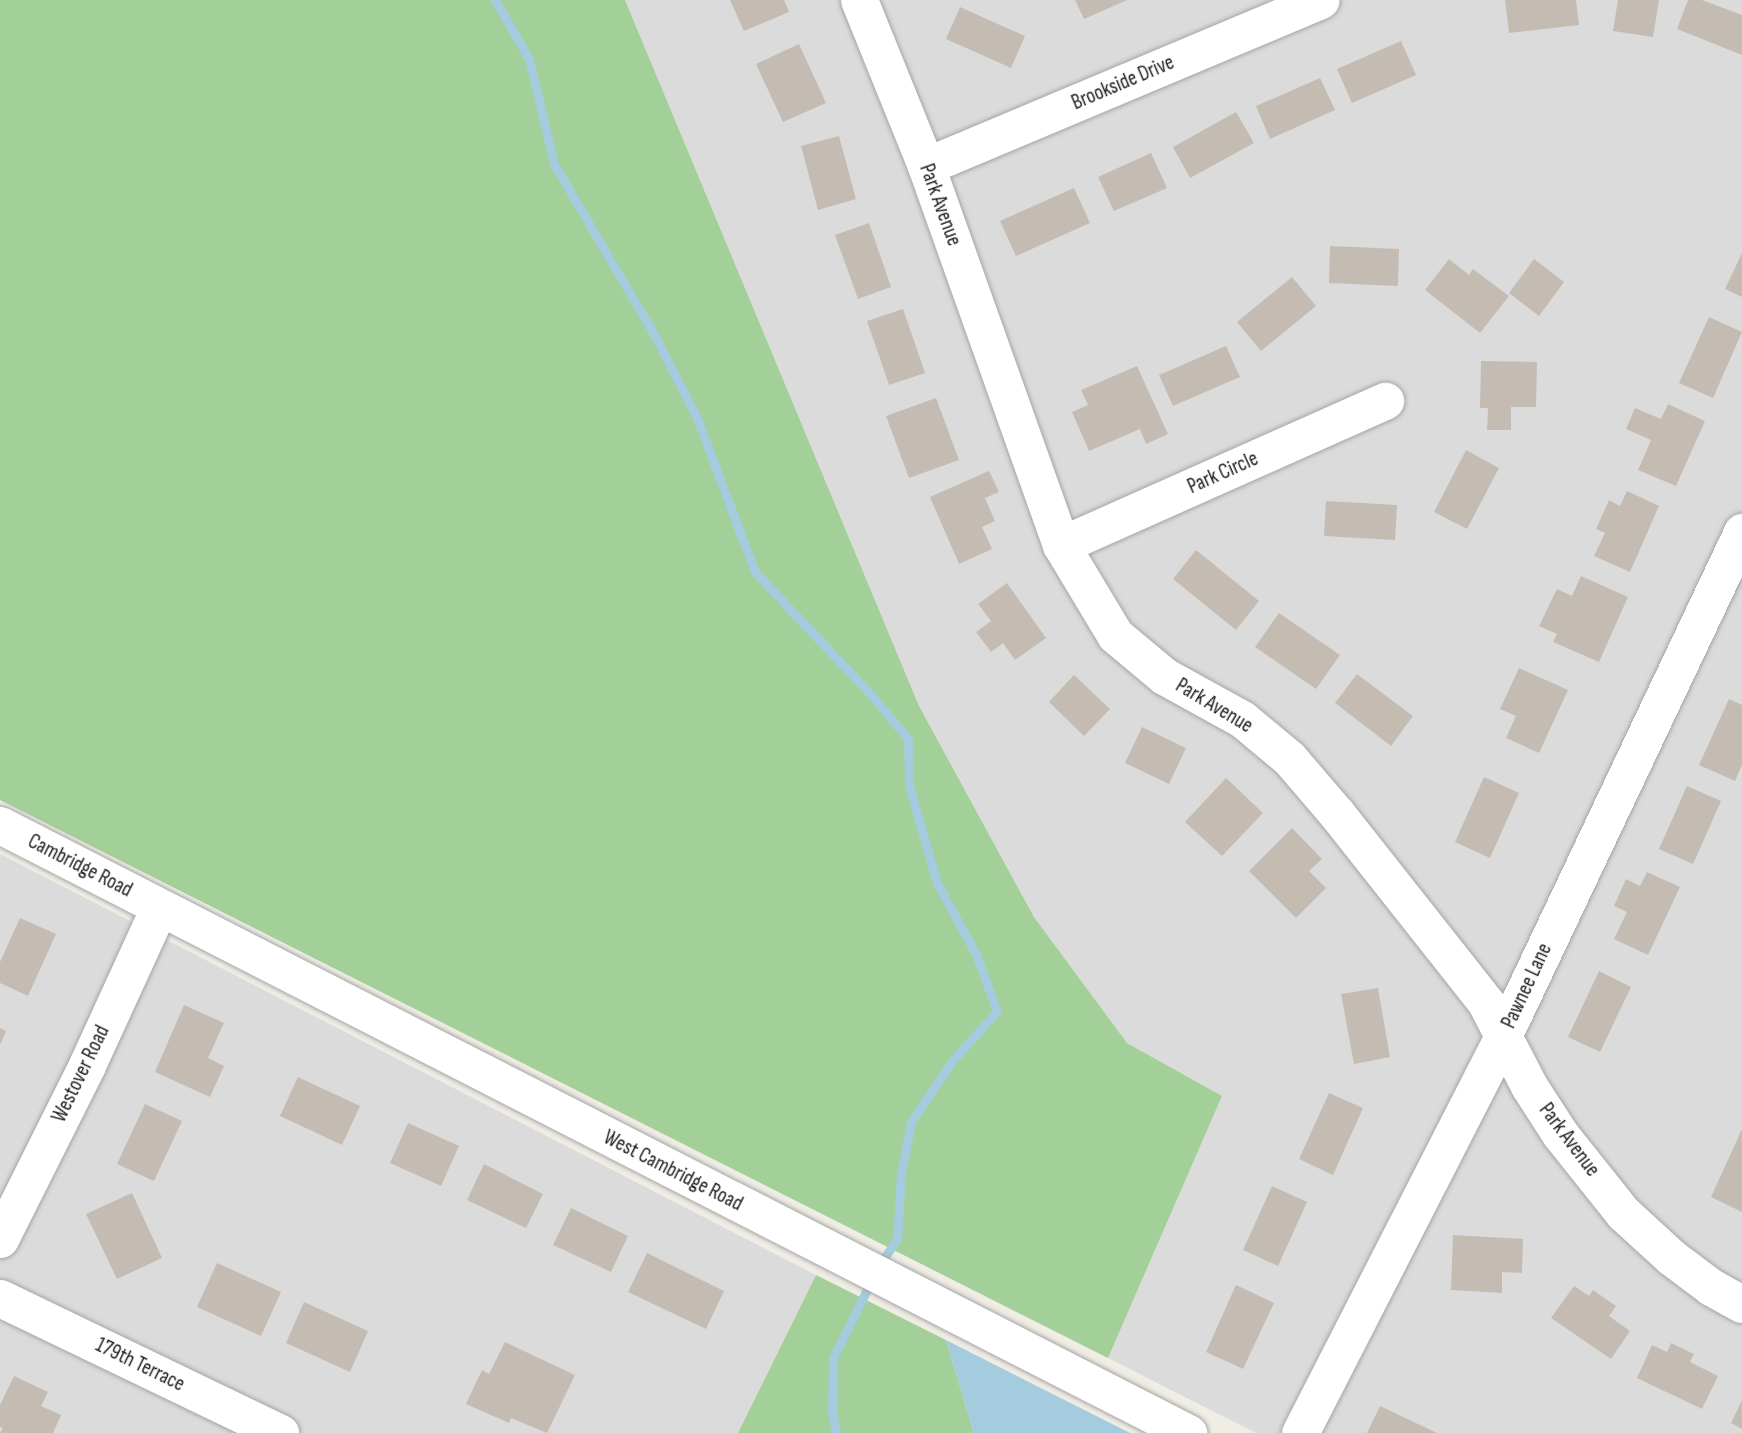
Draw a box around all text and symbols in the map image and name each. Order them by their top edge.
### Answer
street label: Brookside Drive [1068,50,1178,116]
street label: Park Avenue [914,161,966,249]
street label: Park Circle [1184,446,1262,500]
street label: Park Avenue [1171,673,1257,739]
street label: Cambridge Road [24,829,136,903]
street label: Pawnee Lane [1496,940,1558,1032]
street label: Westover Road [47,1021,115,1127]
street label: Park Avenue [1533,1098,1605,1182]
street label: West Cambridge Road [599,1125,747,1217]
street label: 179th Terrace [91,1333,189,1397]

